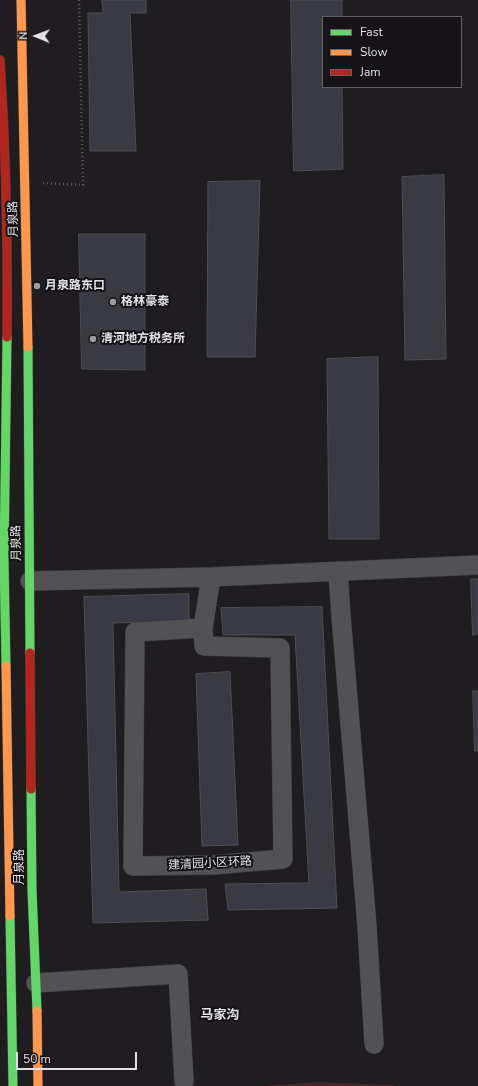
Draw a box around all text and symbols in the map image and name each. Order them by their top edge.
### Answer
north arrow [16,16,56,56]
legend [322,16,462,88]
text: Fast [360,24,383,40]
text: N [16,32,31,40]
text: Slow [360,44,388,60]
text: Jam [360,64,381,80]
street label: 月泉路 [6,201,22,237]
place label: 月泉路东口 [45,279,105,293]
marker: 月泉路东口 [32,281,42,291]
place label: 格林豪泰 [121,295,169,309]
marker: 格林豪泰 [108,297,118,307]
place label: 清河地方税务所 [101,332,185,346]
marker: 清河地方税务所 [88,334,98,344]
street label: 月泉路 [9,525,25,561]
street label: 月泉路 [13,849,27,885]
street label: 建清园小区环路 [168,855,252,873]
district label: 马家沟 [201,1008,239,1024]
scale bar [18,1044,139,1070]
text: 50 m [23,1051,51,1067]

